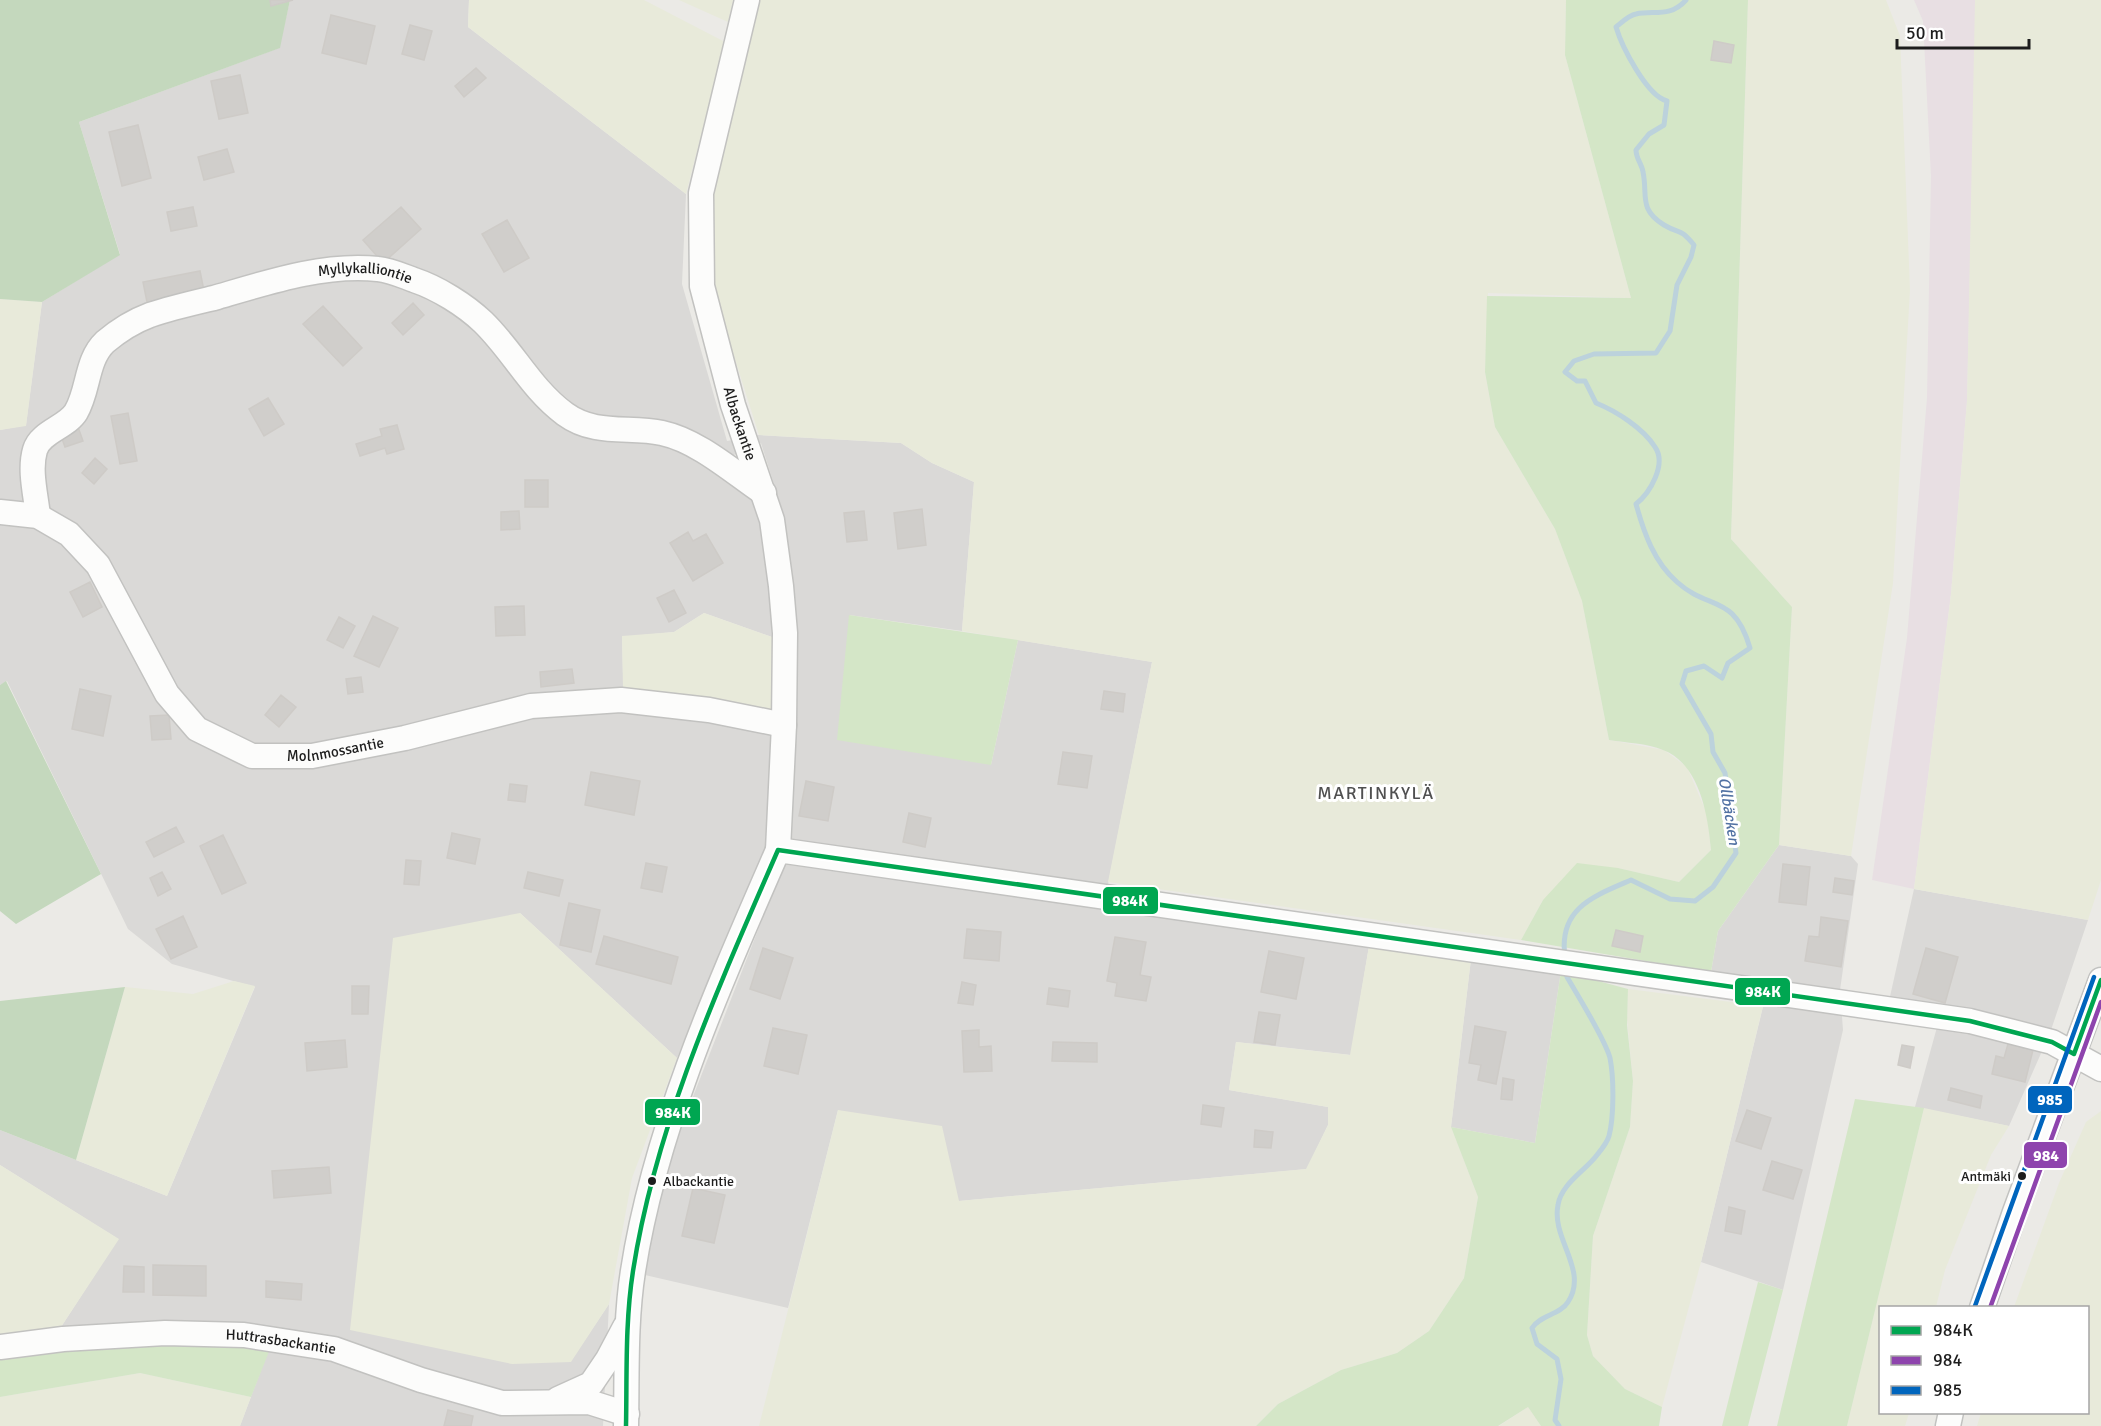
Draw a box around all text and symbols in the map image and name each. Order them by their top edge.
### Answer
scale bar [1897,12,2029,50]
text: 50 m [1906,22,1944,44]
street label: Myllykalliontie [317,259,415,288]
street label: Albackantie [720,385,760,463]
street label: Molnmossantie [287,733,385,765]
water label: Ollbäcken [1714,776,1744,848]
district label: MARTINKYLÄ [1317,782,1435,804]
line badge: 984K [1102,886,1159,915]
text: 984K [1112,891,1148,911]
line badge: 984K [1734,977,1791,1006]
text: 984K [1745,982,1781,1002]
line badge: 985 [2027,1085,2073,1114]
text: 985 [2037,1090,2063,1110]
line badge: 984K [644,1098,701,1126]
text: 984K [655,1103,691,1123]
line badge: 984 [2023,1141,2068,1169]
text: 984 [2033,1146,2059,1166]
place label: Antmäki [1961,1168,2011,1185]
marker: Antmäki [2016,1170,2028,1182]
place label: Albackantie [663,1173,734,1190]
marker: Albackantie [646,1175,658,1187]
legend [1879,1306,2089,1414]
text: 984K [1933,1319,1973,1341]
street label: Huttrasbackantie [225,1326,337,1358]
text: 984 [1933,1349,1962,1371]
text: 985 [1933,1379,1962,1401]

